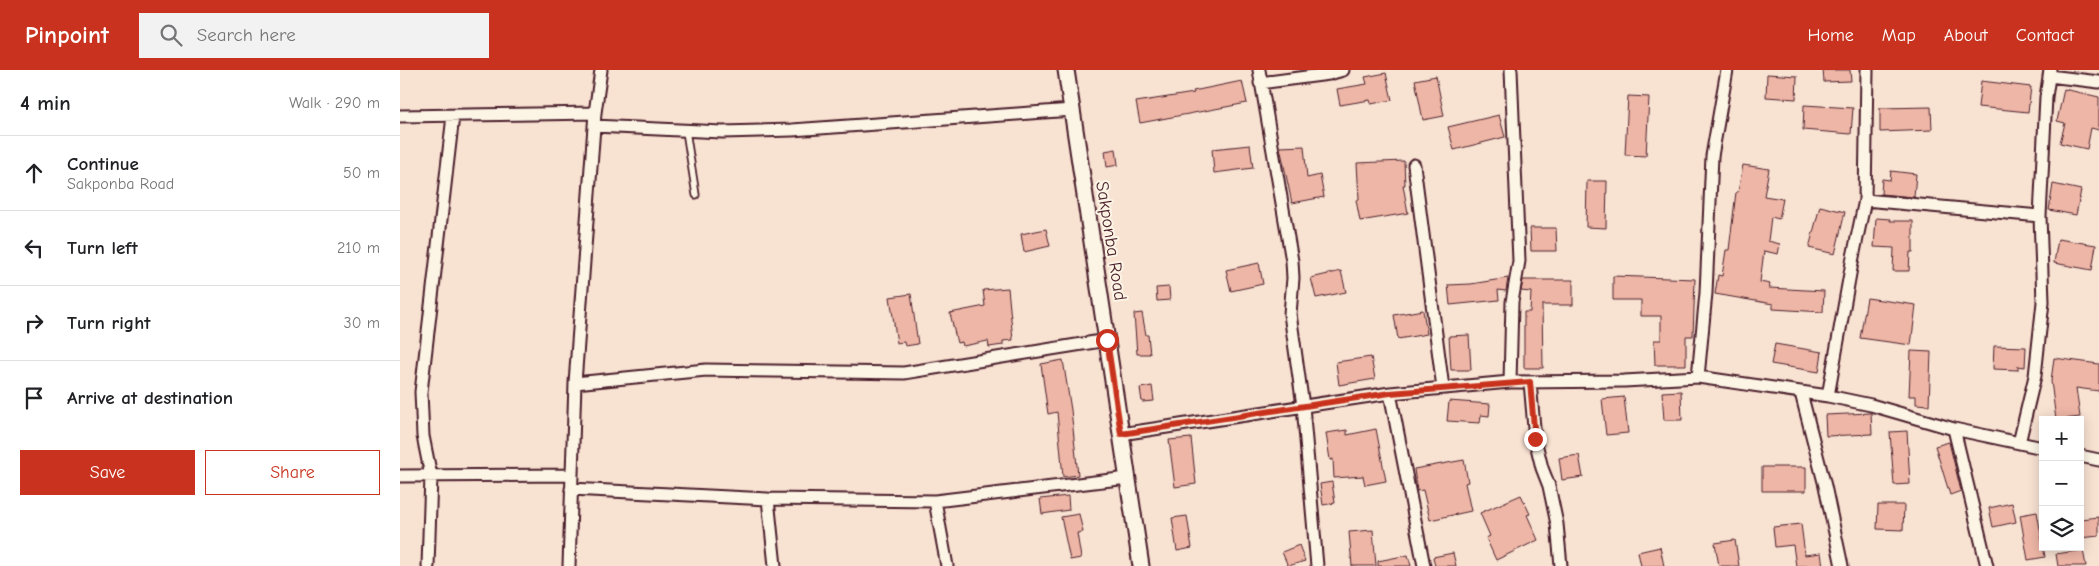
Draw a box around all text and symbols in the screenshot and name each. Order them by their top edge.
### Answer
search box [139,13,489,58]
text: Pinpoint [25,21,109,49]
icon: search [157,21,185,49]
text: Search here [197,24,296,46]
text: Home [1807,25,1854,46]
text: Map [1882,25,1916,46]
text: About [1944,25,1988,46]
text: Contact [2016,25,2074,46]
text: 4 min [20,91,71,115]
text: Walk · 290 m [289,94,380,112]
text: Continue [67,153,139,175]
icon: ahead [20,159,48,187]
text: 50 m [343,164,380,182]
text: Sakponba Road [67,175,174,193]
street label: Sakponba Road [1091,180,1131,302]
icon: left [20,234,48,262]
text: Turn left [67,237,138,259]
text: 210 m [337,239,380,257]
icon: right [20,309,48,337]
text: Turn right [67,312,151,334]
text: 30 m [344,314,380,332]
route start [1096,329,1119,352]
icon: arrive [20,384,48,412]
text: Arrive at destination [67,387,233,409]
map controls [2039,416,2084,551]
button: + [2039,416,2084,461]
route end [1524,428,1547,451]
button: Save [20,450,195,495]
button: Share [205,450,380,495]
button: − [2039,461,2084,506]
button: layers [2039,506,2084,551]

